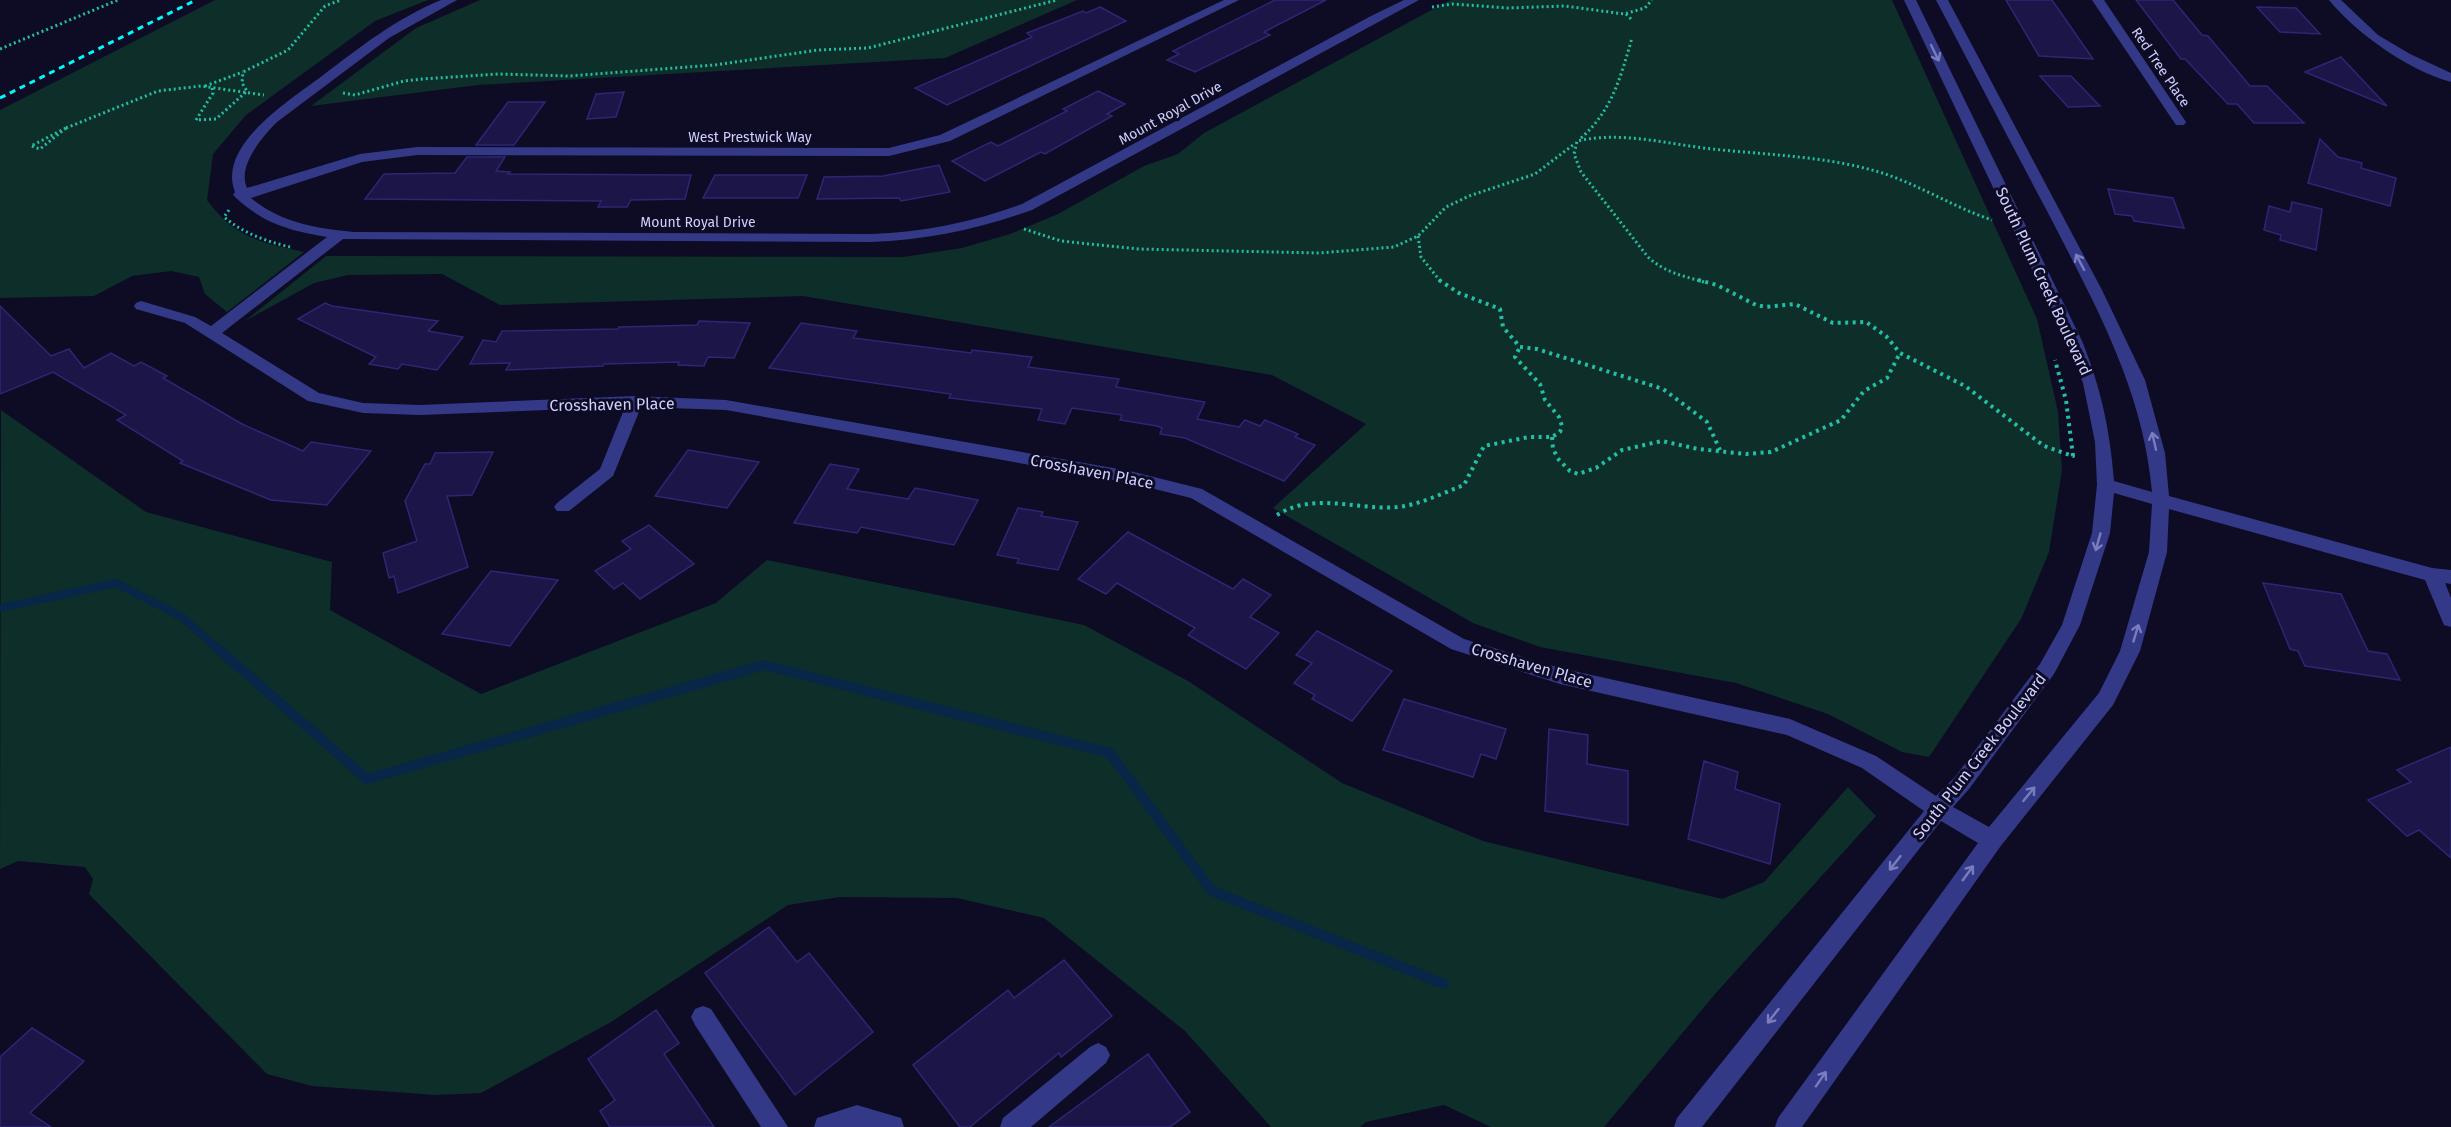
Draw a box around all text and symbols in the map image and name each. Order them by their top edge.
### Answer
street label: Red Tree Place [2128,24,2193,110]
one-way arrow [1930,43,1942,61]
street label: Mount Royal Drive [1116,78,1225,149]
street label: West Prestwick Way [688,129,812,146]
street label: South Plum Creek Boulevard [1992,184,2096,378]
street label: Mount Royal Drive [640,214,756,231]
one-way arrow [2074,254,2086,271]
street label: Crosshaven Place [549,394,675,415]
one-way arrow [2148,432,2159,452]
street label: Crosshaven Place [1029,450,1155,493]
one-way arrow [2092,532,2103,551]
one-way arrow [2131,624,2142,643]
street label: Crosshaven Place [1469,639,1595,692]
street label: South Plum Creek Boulevard [1909,670,2050,843]
one-way arrow [2023,786,2036,802]
one-way arrow [1888,855,1901,871]
one-way arrow [1962,866,1974,882]
one-way arrow [1767,1007,1780,1023]
one-way arrow [1815,1072,1827,1088]

